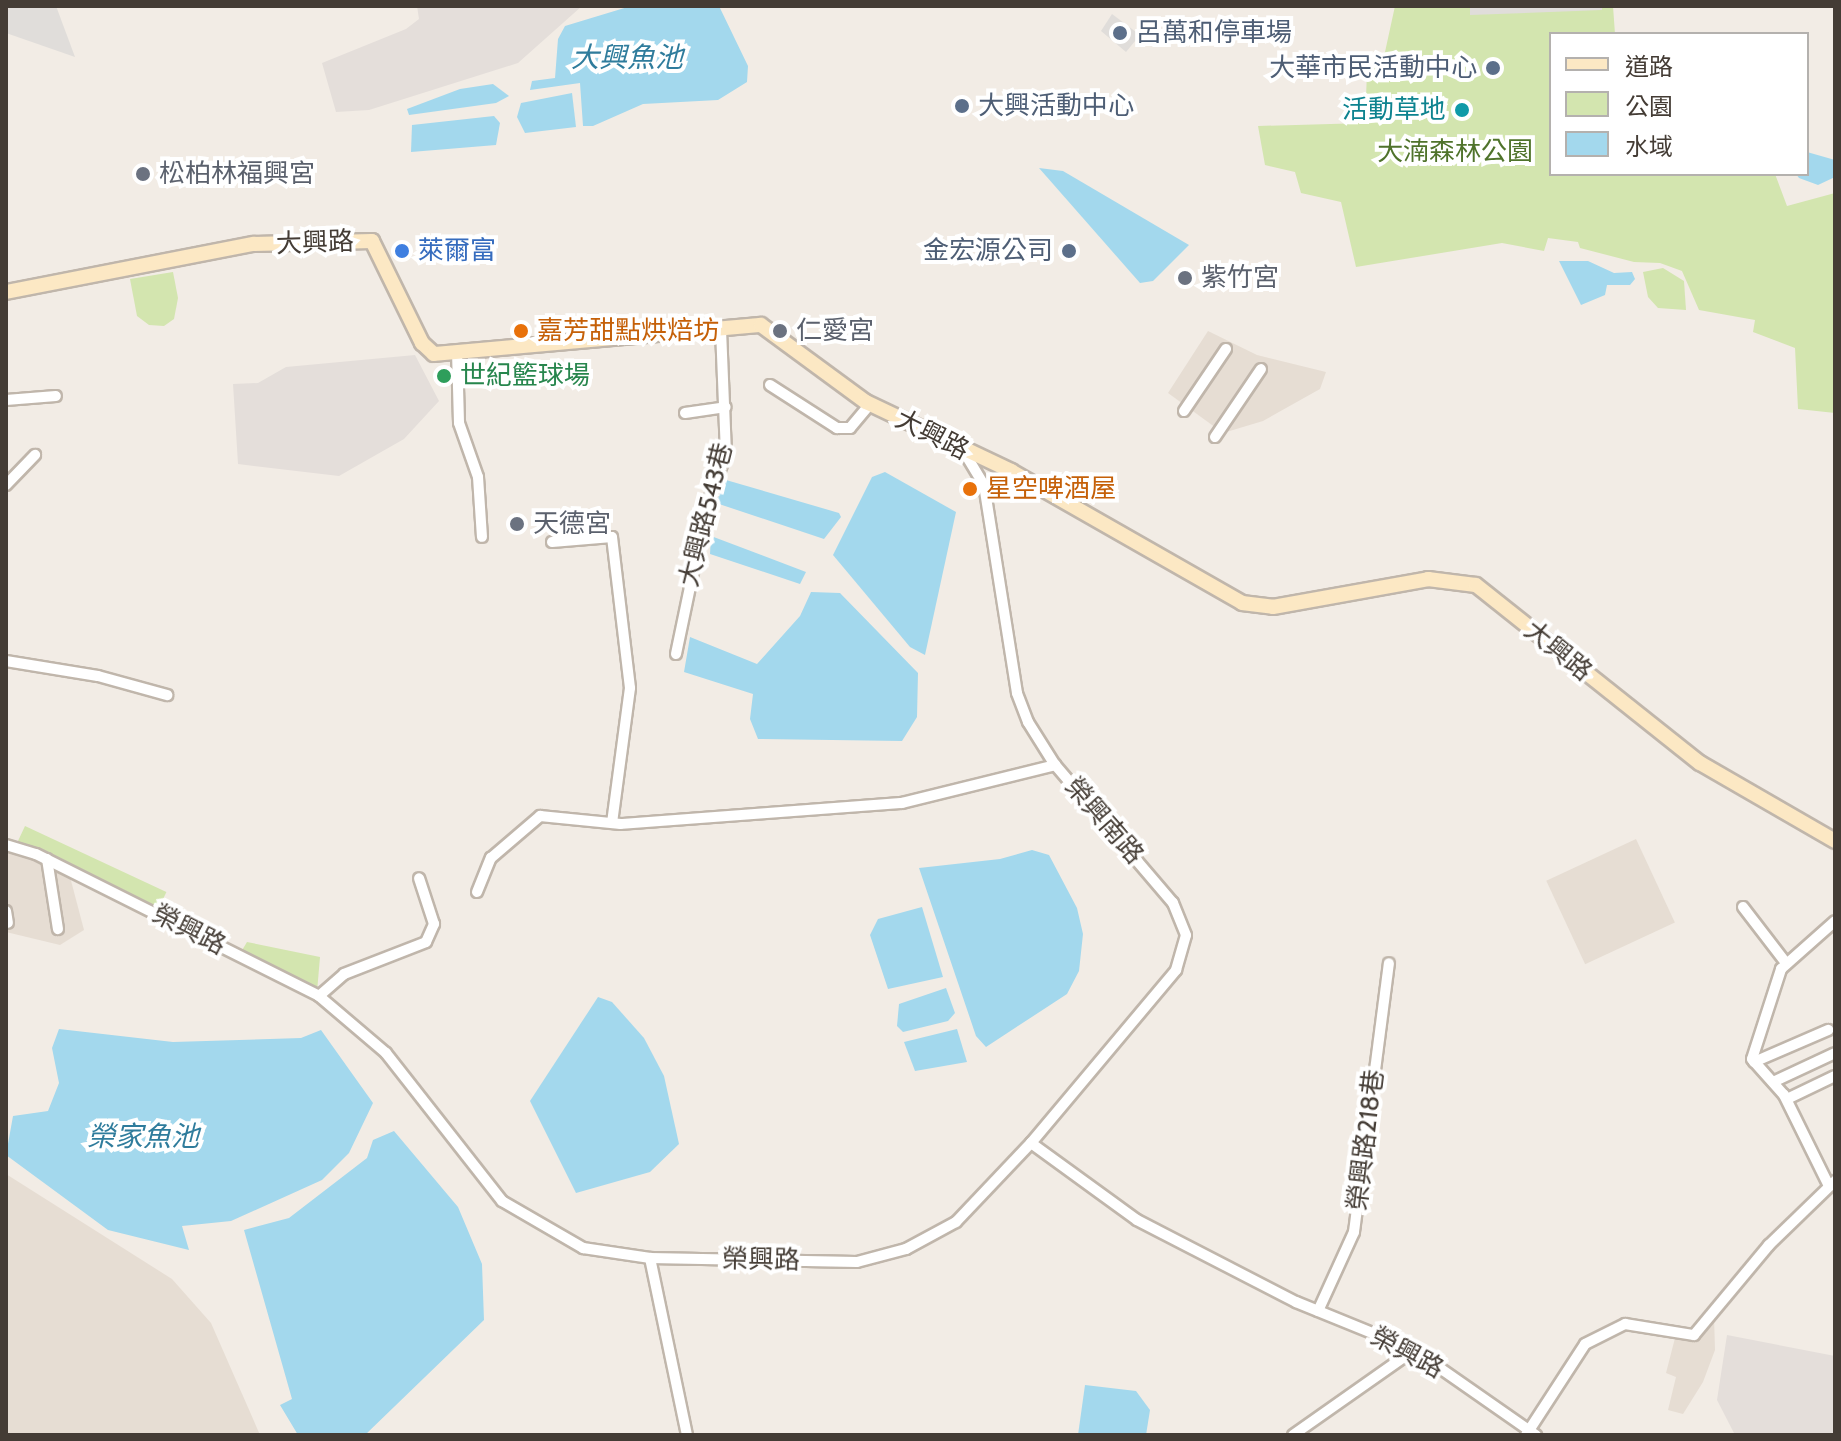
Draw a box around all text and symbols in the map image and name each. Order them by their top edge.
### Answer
place label: 呂萬和停車場 [1136,17,1292,49]
marker: 呂萬和停車場 [1111,24,1129,42]
legend [1549,32,1809,176]
water label: 大興魚池 [571,40,683,74]
place label: 大華市民活動中心 [1269,52,1477,84]
text: 道路 [1625,52,1673,81]
marker: 大華市民活動中心 [1484,59,1502,77]
place label: 大興活動中心 [978,90,1134,122]
text: 公園 [1625,92,1673,121]
place label: 活動草地 [1342,94,1446,126]
marker: 大興活動中心 [953,97,971,115]
marker: 活動草地 [1453,101,1471,119]
text: 水域 [1625,132,1673,161]
park label: 大湳森林公園 [1377,136,1533,168]
place label: 松柏林福興宮 [159,158,315,190]
marker: 松柏林福興宮 [134,165,152,183]
street label: 大興路 [275,226,355,260]
place label: 萊爾富 [418,235,496,267]
place label: 金宏源公司 [923,235,1053,267]
marker: 萊爾富 [393,242,411,260]
marker: 金宏源公司 [1060,242,1078,260]
place label: 紫竹宮 [1201,262,1279,294]
marker: 紫竹宮 [1176,269,1194,287]
place label: 嘉芳甜點烘焙坊 [537,315,719,347]
place label: 仁愛宮 [796,315,874,347]
marker: 嘉芳甜點烘焙坊 [512,322,530,340]
marker: 仁愛宮 [771,322,789,340]
place label: 世紀籃球場 [460,360,590,392]
marker: 世紀籃球場 [435,367,453,385]
street label: 大興路 [890,403,974,467]
street label: 大興路543巷 [673,440,739,590]
place label: 星空啤酒屋 [986,473,1116,505]
marker: 星空啤酒屋 [961,480,979,498]
place label: 天德宮 [533,508,611,540]
marker: 天德宮 [508,515,526,533]
street label: 大興路 [1518,614,1598,688]
street label: 榮興南路 [1058,772,1150,870]
street label: 榮興路 [147,898,231,962]
street label: 榮興路218巷 [1342,1068,1390,1212]
water label: 榮家魚池 [87,1119,199,1153]
street label: 榮興路 [722,1244,800,1276]
street label: 榮興路 [1365,1321,1449,1385]

